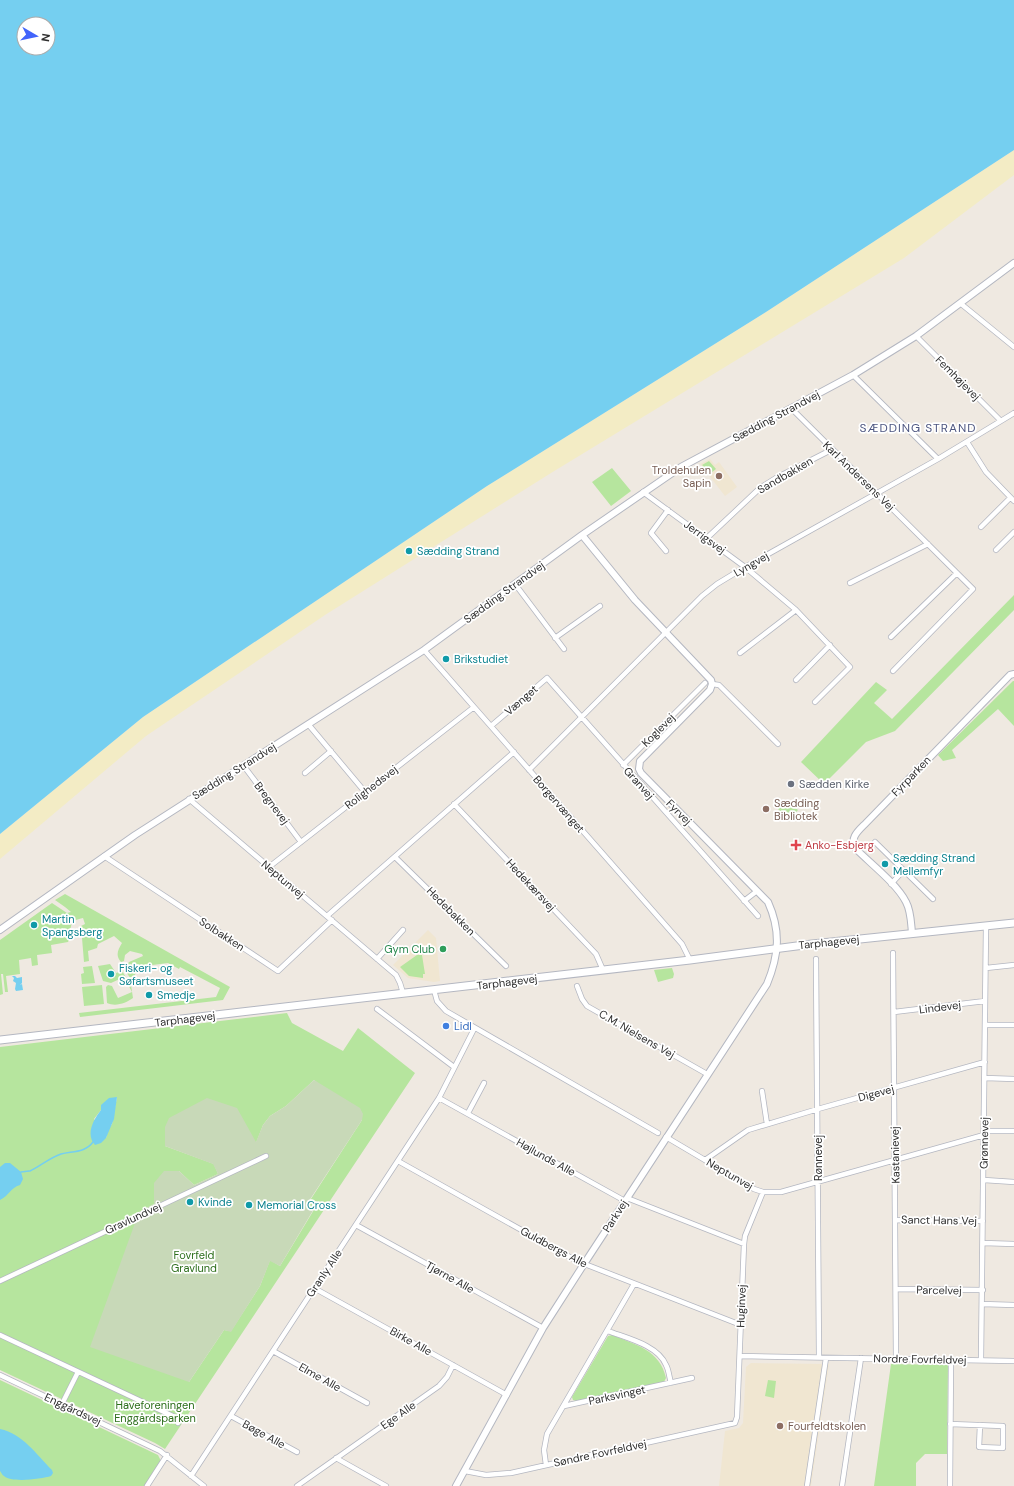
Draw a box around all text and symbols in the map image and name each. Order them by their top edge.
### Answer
north arrow [16,16,56,56]
text: N [38,33,53,43]
street label: Femhøjevej [933,353,983,403]
street label: Sædding Strandvej [730,387,822,445]
district label: SÆDDING STRAND [860,420,976,436]
street label: Karl Andersens Vej [820,438,898,514]
street label: Sandbakken [755,454,815,496]
place label: Troldehulen Sapin [652,463,711,490]
marker: Troldehulen Sapin [714,471,724,481]
street label: Jerrigsvej [681,517,729,557]
place label: Sædding Strand [417,544,499,558]
marker: Sædding Strand [404,546,414,556]
street label: Lyngvej [731,548,771,580]
street label: Sædding Strandvej [461,558,547,626]
place label: Brikstudiet [454,652,508,666]
marker: Brikstudiet [441,654,451,664]
street label: Vænget [502,682,540,718]
street label: Koglevej [638,710,678,750]
street label: Sædding Strandvej [189,739,279,803]
street label: Fyrparken [888,753,934,799]
street label: Rolighedsvej [342,762,400,812]
street label: Granvej [621,764,657,802]
street label: Borgervænget [530,772,588,836]
place label: Sædden Kirke [799,777,869,791]
street label: Bregnevej [251,779,293,827]
marker: Sædden Kirke [786,779,796,789]
street label: Fyrvej [663,796,695,828]
place label: Sædding Bibliotek [774,796,819,823]
marker: Sædding Bibliotek [761,804,771,814]
place label: Anko-Esbjerg [805,838,874,852]
marker: Anko-Esbjerg [790,839,802,851]
place label: Sædding Strand Mellemfyr [893,851,975,878]
street label: Hedekærsvej [503,856,559,914]
street label: Neptunvej [259,857,307,901]
marker: Sædding Strand Mellemfyr [880,859,890,869]
street label: Hedebakken [424,884,478,938]
place label: Martin Spangsberg [42,912,102,939]
street label: Solbakken [197,914,247,954]
marker: Martin Spangsberg [29,920,39,930]
street label: Tarphagevej [798,932,860,952]
place label: Gym Club [384,942,435,956]
marker: Gym Club [438,944,448,954]
place label: Fiskeri- og Søfartsmuseet [119,961,194,988]
marker: Fiskeri- og Søfartsmuseet [106,969,116,979]
street label: Tarphagevej [476,971,538,993]
place label: Smedje [157,988,195,1002]
marker: Smedje [144,990,154,1000]
street label: Lindevej [918,997,962,1017]
street label: C.M. Nielsens Vej [596,1007,678,1061]
street label: Tarphagevej [154,1008,216,1030]
place label: Lidl [454,1019,472,1033]
marker: Lidl [441,1021,451,1031]
street label: Digevej [857,1082,895,1104]
street label: Grønnevej [977,1117,991,1169]
street label: Kastanievej [888,1126,902,1184]
street label: Højlunds Alle [514,1135,578,1179]
street label: Rønnevej [811,1135,825,1181]
street label: Neptunvej [704,1155,756,1193]
place label: Kvinde [198,1195,232,1209]
marker: Kvinde [185,1197,195,1207]
street label: Parkvej [599,1197,631,1235]
place label: Memorial Cross [257,1198,336,1212]
street label: Gravlundvej [103,1199,163,1237]
marker: Memorial Cross [244,1200,254,1210]
street label: Sanct Hans Vej [901,1212,977,1228]
street label: Guldbergs Alle [518,1223,590,1271]
street label: Granly Alle [303,1246,345,1300]
park label: Fovrfeld Gravlund [171,1248,217,1275]
street label: Tjørne Alle [423,1258,477,1296]
street label: Parcelvej [916,1283,962,1297]
street label: Huginvej [733,1284,749,1328]
street label: Birke Alle [387,1324,435,1358]
street label: Nordre Fovrfeldvej [873,1351,967,1367]
street label: Elme Alle [296,1360,344,1394]
street label: Parksvinget [587,1382,647,1408]
street label: Enggårdsvej [42,1390,104,1428]
park label: Haveforeningen Enggårdsparken [114,1398,196,1425]
street label: Ege Alle [378,1398,418,1432]
street label: Bøge Alle [240,1417,288,1451]
place label: Fourfeldtskolen [788,1419,866,1433]
marker: Fourfeldtskolen [775,1421,785,1431]
street label: Søndre Fovrfeldvej [552,1436,648,1470]

